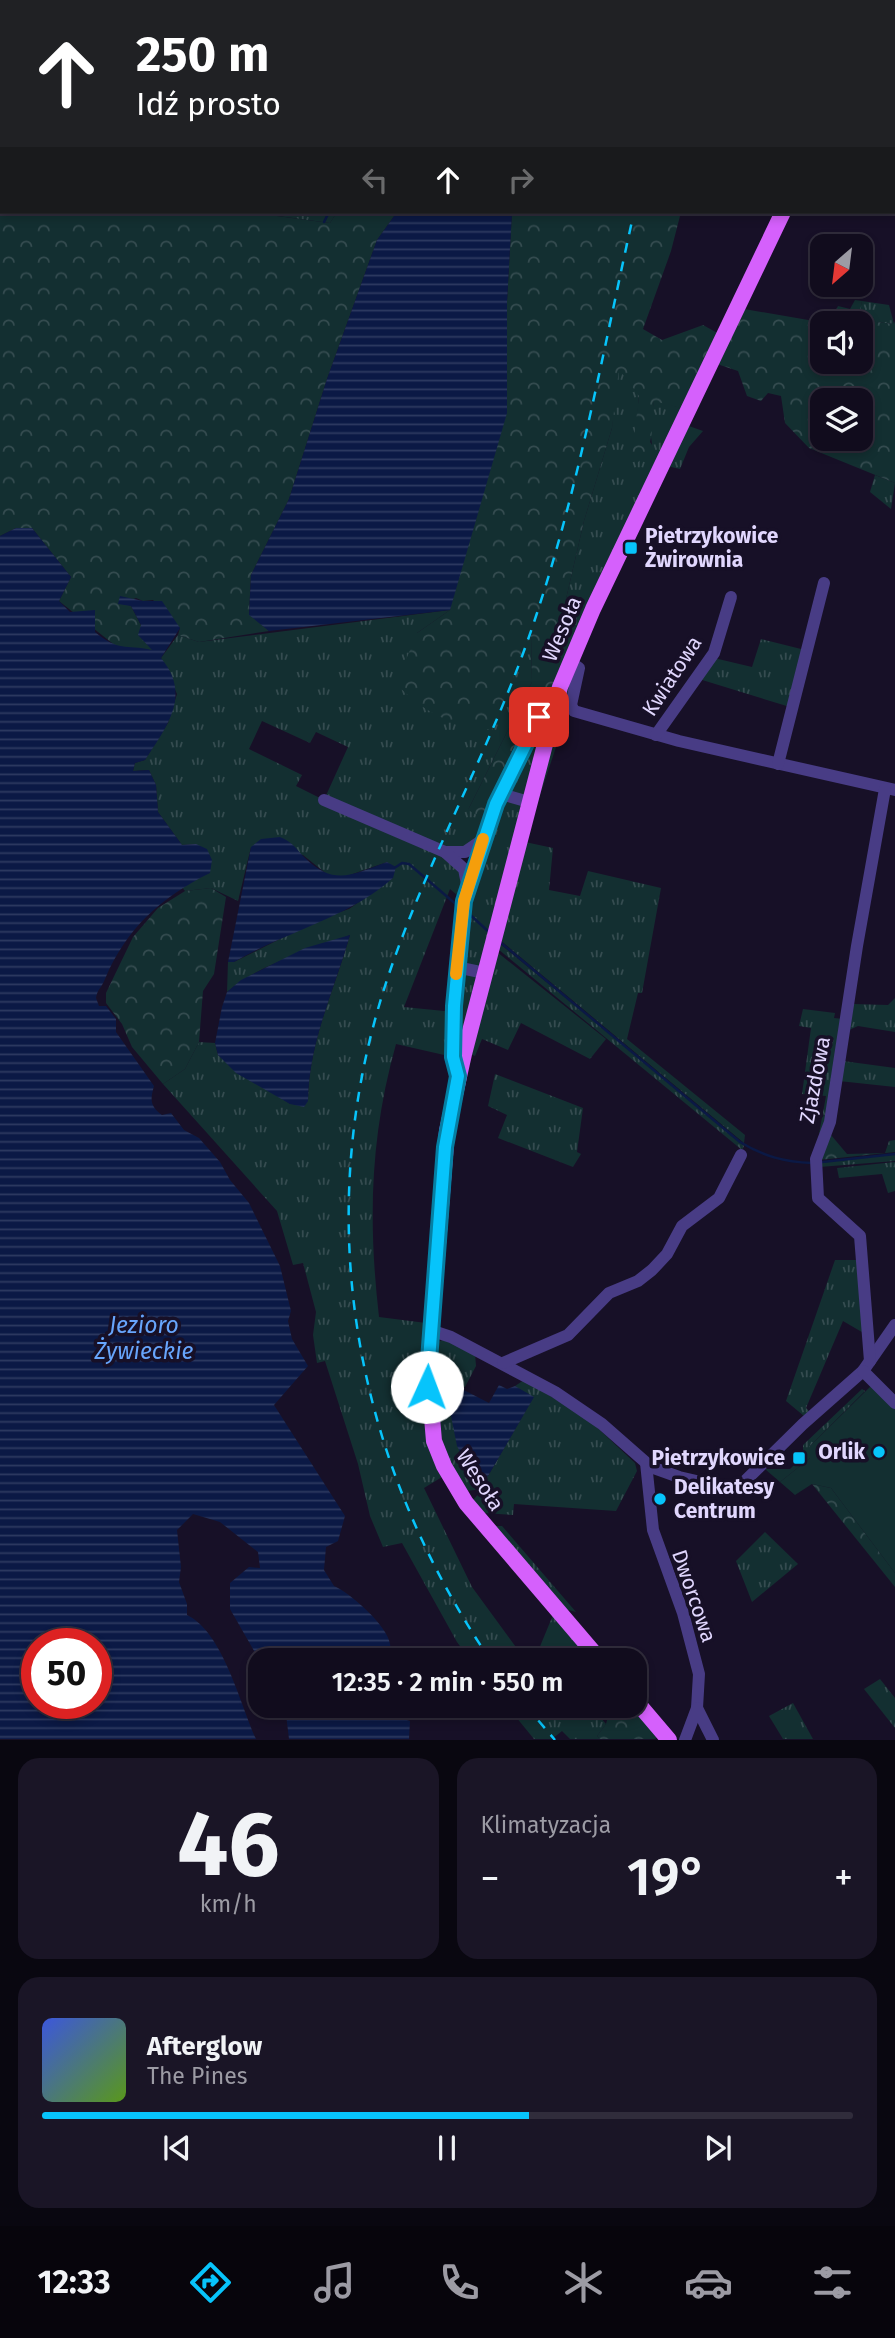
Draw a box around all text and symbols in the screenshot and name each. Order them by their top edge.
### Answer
text: 250 m [136,25,269,84]
icon: ahead [21,28,112,119]
text: Idź prosto [136,85,281,123]
icon: left [356,161,394,199]
icon: ahead [429,161,467,199]
icon: right [502,161,540,199]
north arrow [810,234,873,298]
map controls [810,234,873,451]
button: sound [810,311,873,374]
button: layers [810,388,873,451]
place label: Pietrzykowice Żwirownia [645,523,779,573]
marker: Pietrzykowice Żwirownia [623,540,639,556]
street label: Wesoła [537,592,587,666]
street label: Kwiatowa [636,631,708,721]
pin [509,687,569,747]
icon: arrive [520,698,558,736]
street label: Zjazdowa [794,1034,836,1126]
water label: Jezioro Żywieckie [94,1311,194,1365]
position arrow [390,1350,464,1424]
place label: Orlik [818,1439,865,1465]
street label: Wesoła [450,1444,510,1516]
marker: Orlik [871,1444,887,1460]
place label: Pietrzykowice [652,1445,785,1471]
marker: Pietrzykowice [791,1450,807,1466]
place label: Delikatesy Centrum [674,1474,774,1524]
marker: Delikatesy Centrum [652,1491,668,1507]
street label: Dworcowa [666,1546,722,1646]
speed limit sign: 50 [21,1628,112,1719]
text: 12:35 · 2 min · 550 m [332,1667,563,1698]
text: 46 [177,1790,280,1899]
text: Klimatyzacja [481,1811,611,1839]
text: 19° [627,1846,707,1909]
text: − [481,1855,500,1901]
text: + [834,1855,853,1901]
text: km/h [200,1890,257,1918]
text: Afterglow [147,2031,262,2062]
text: The Pines [147,2062,248,2090]
icon: previous [158,2129,196,2167]
icon: pause [428,2129,466,2167]
icon: next [699,2129,737,2167]
icon: directions [186,2258,235,2307]
icon: music [310,2258,359,2307]
icon: phone [435,2258,484,2307]
icon: climate [559,2258,608,2307]
icon: car [684,2258,733,2307]
icon: filters [808,2258,857,2307]
text: 12:33 [38,2263,111,2301]

